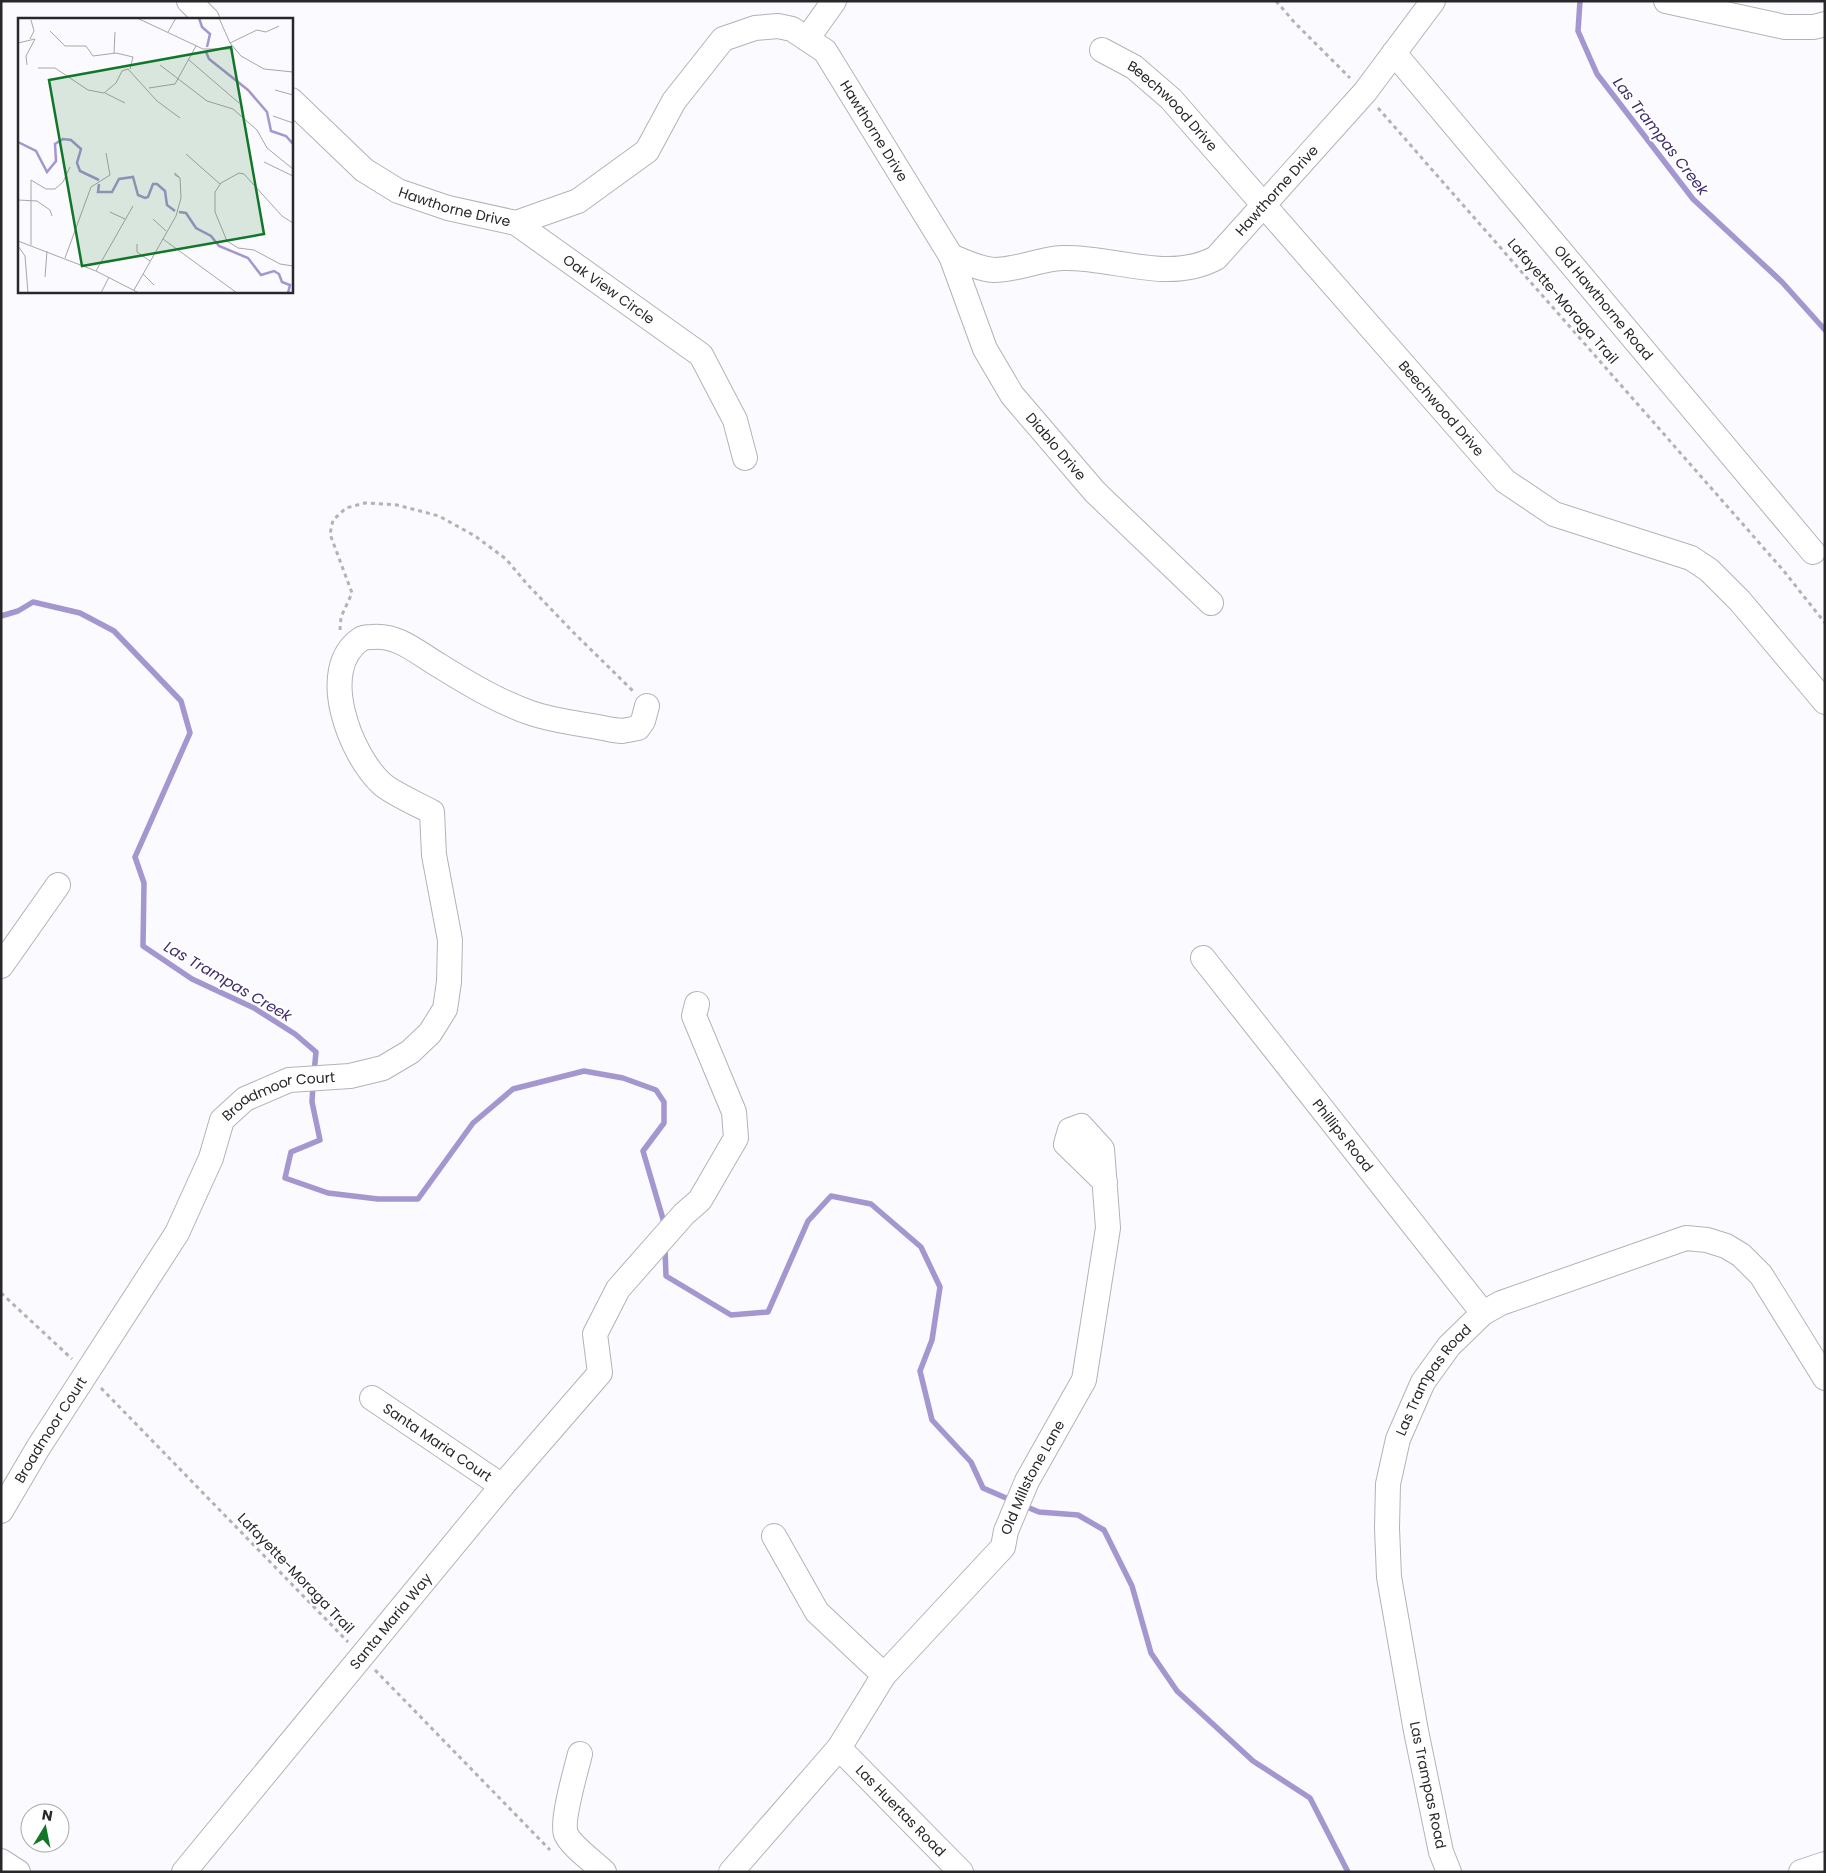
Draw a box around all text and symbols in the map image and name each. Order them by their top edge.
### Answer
inset map [18,18,292,292]
street label: Beechwood Drive [1124,55,1222,156]
water label: Las Trampas Creek [1608,73,1714,200]
street label: Hawthorne Drive [835,76,913,186]
street label: Hawthorne Drive [1231,140,1323,240]
street label: Hawthorne Drive [396,182,513,232]
street label: Lafayette-Moraga Trail [1503,234,1623,368]
street label: Old Hawthorne Road [1550,241,1658,364]
street label: Oak View Circle [559,250,659,329]
street label: Beechwood Drive [1394,356,1489,461]
street label: Diablo Drive [1021,408,1091,485]
water label: Las Trampas Creek [160,936,297,1027]
street label: Broadmoor Court [217,1067,336,1125]
street label: Phillips Road [1308,1095,1378,1176]
street label: Las Trampas Road [1391,1320,1476,1439]
street label: Broadmoor Court [10,1373,91,1487]
street label: Santa Maria Court [379,1398,496,1486]
street label: Old Millstone Lane [996,1416,1070,1538]
street label: Lafayette-Moraga Trail [233,1508,359,1638]
street label: Santa Maria Way [345,1569,436,1674]
street label: Las Trampas Road [1405,1720,1451,1850]
street label: Las Huertas Road [851,1761,950,1861]
north arrow [20,1803,70,1853]
text: N [40,1804,54,1826]

